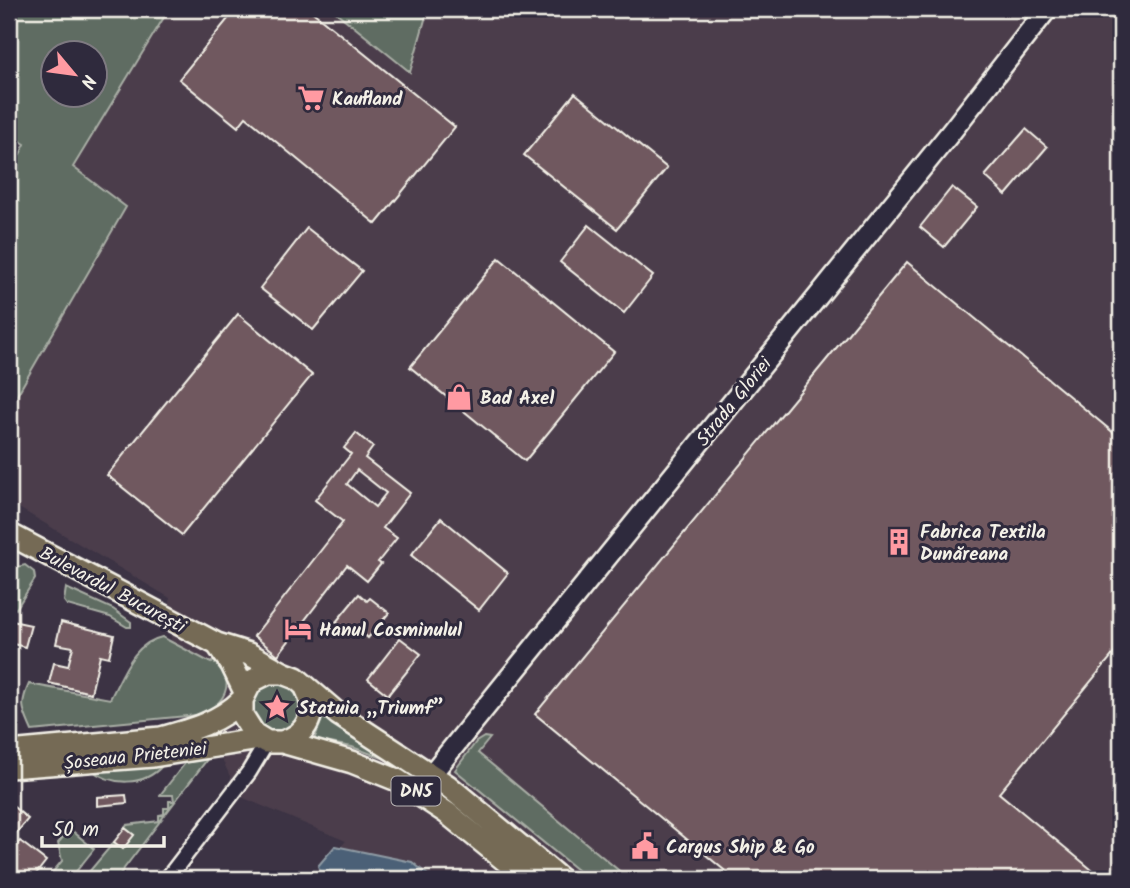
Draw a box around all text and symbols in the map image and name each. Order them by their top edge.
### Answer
north arrow [38,38,108,108]
text: N [71,69,103,94]
supermarket icon: Kaufland [296,83,326,113]
place label: Kaufland [332,85,403,115]
street label: Strada Gloriei [689,350,781,453]
shop icon: Bad Axel [444,382,474,412]
place label: Bad Axel [480,384,555,414]
place label: Fabrica Textila Dunăreana [920,518,1046,570]
building icon: Fabrica Textila Dunăreana [884,527,914,557]
street label: Bulevardul București [33,539,192,643]
hotel icon: Hanul Cosminulul [283,614,313,644]
place label: Hanul Cosminulul [319,616,463,646]
place icon: Statuia „Triumf” [262,692,292,722]
place label: Statuia „Triumf” [298,694,444,724]
street label: Șoseaua Prieteniei [62,734,210,779]
road number: DN5 [392,776,440,806]
scale bar [42,804,164,848]
text: 50 m [52,814,99,847]
public building icon: Cargus Ship & Go [630,831,660,861]
place label: Cargus Ship & Go [666,833,815,863]

